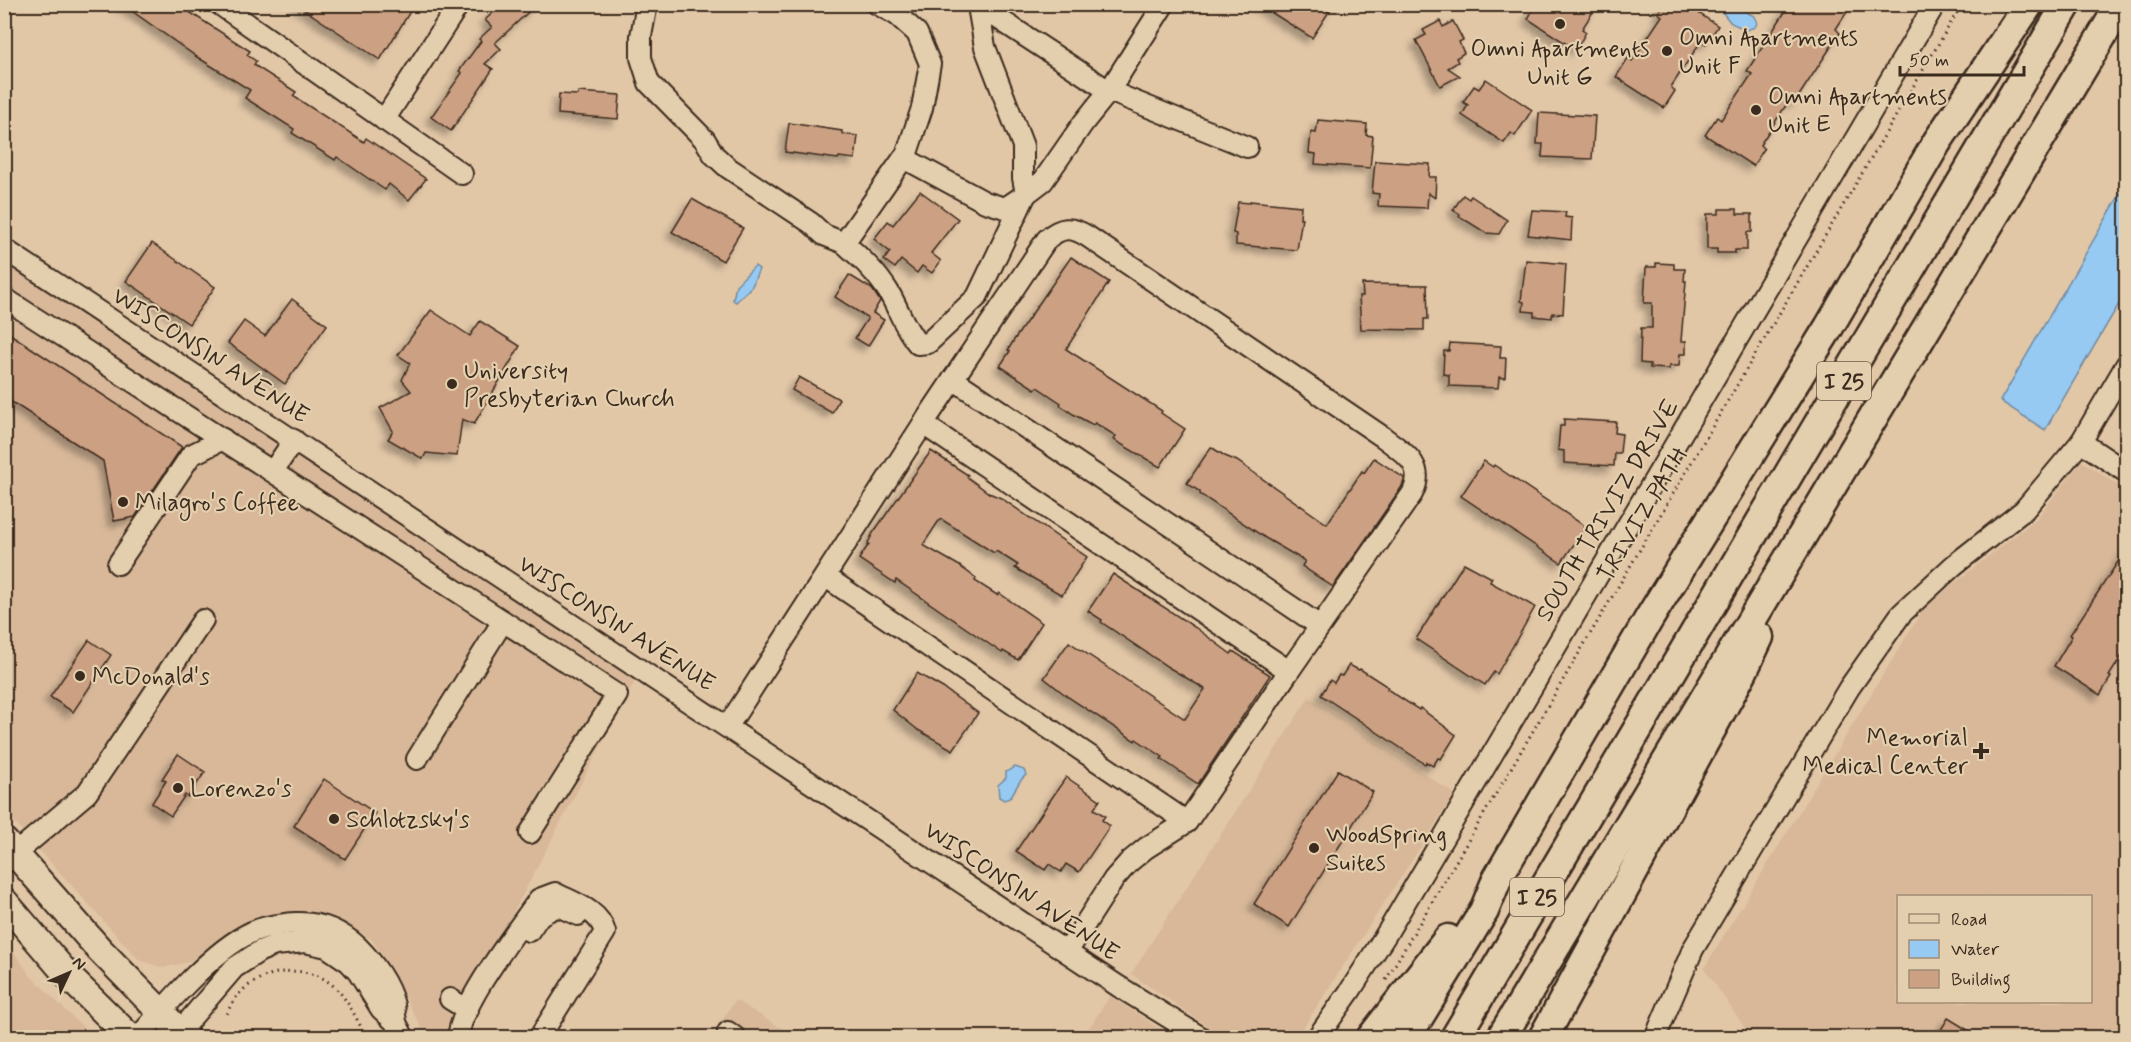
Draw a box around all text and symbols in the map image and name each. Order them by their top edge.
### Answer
marker: Omni Apartments Unit G [1553,17,1567,31]
place label: Omni Apartments Unit F [1679,23,1858,82]
place label: Omni Apartments Unit G [1471,34,1649,93]
scale bar [1900,39,2024,77]
marker: Omni Apartments Unit F [1660,44,1674,58]
text: 50 m [1909,49,1949,73]
place label: Omni Apartments Unit E [1768,82,1947,141]
marker: Omni Apartments Unit E [1749,103,1763,117]
street label: WISCONSIN AVENUE [106,281,315,432]
place label: University Presbyterian Church [464,356,675,415]
road number: I 25 [1817,362,1871,400]
marker: University Presbyterian Church [445,377,459,391]
street label: SOUTH TRIVIZ DRIVE [1530,394,1687,628]
street label: TRIVIZ PATH [1591,442,1696,588]
place label: Milagro's Coffee [135,488,299,521]
marker: Milagro's Coffee [116,495,130,509]
street label: WISCONSIN AVENUE [512,549,721,700]
place label: McDonald's [92,662,210,693]
marker: McDonald's [73,669,87,683]
place label: Memorial Medical Center [1802,723,1968,782]
marker: Memorial Medical Center [1972,742,1990,760]
place label: Lorenzo's [190,774,292,805]
marker: Lorenzo's [171,781,185,795]
place label: Schlotzsky's [346,805,470,836]
marker: Schlotzsky's [327,812,341,826]
street label: WISCONSIN AVENUE [918,815,1125,969]
place label: WoodSpring Suites [1326,820,1447,879]
marker: WoodSpring Suites [1307,841,1321,855]
road number: I 25 [1510,878,1564,916]
legend [1897,895,2092,1003]
text: Road [1951,908,1987,932]
text: Water [1951,938,2000,962]
north arrow [39,943,99,1003]
text: N [67,952,90,975]
text: Building [1951,968,2011,994]

